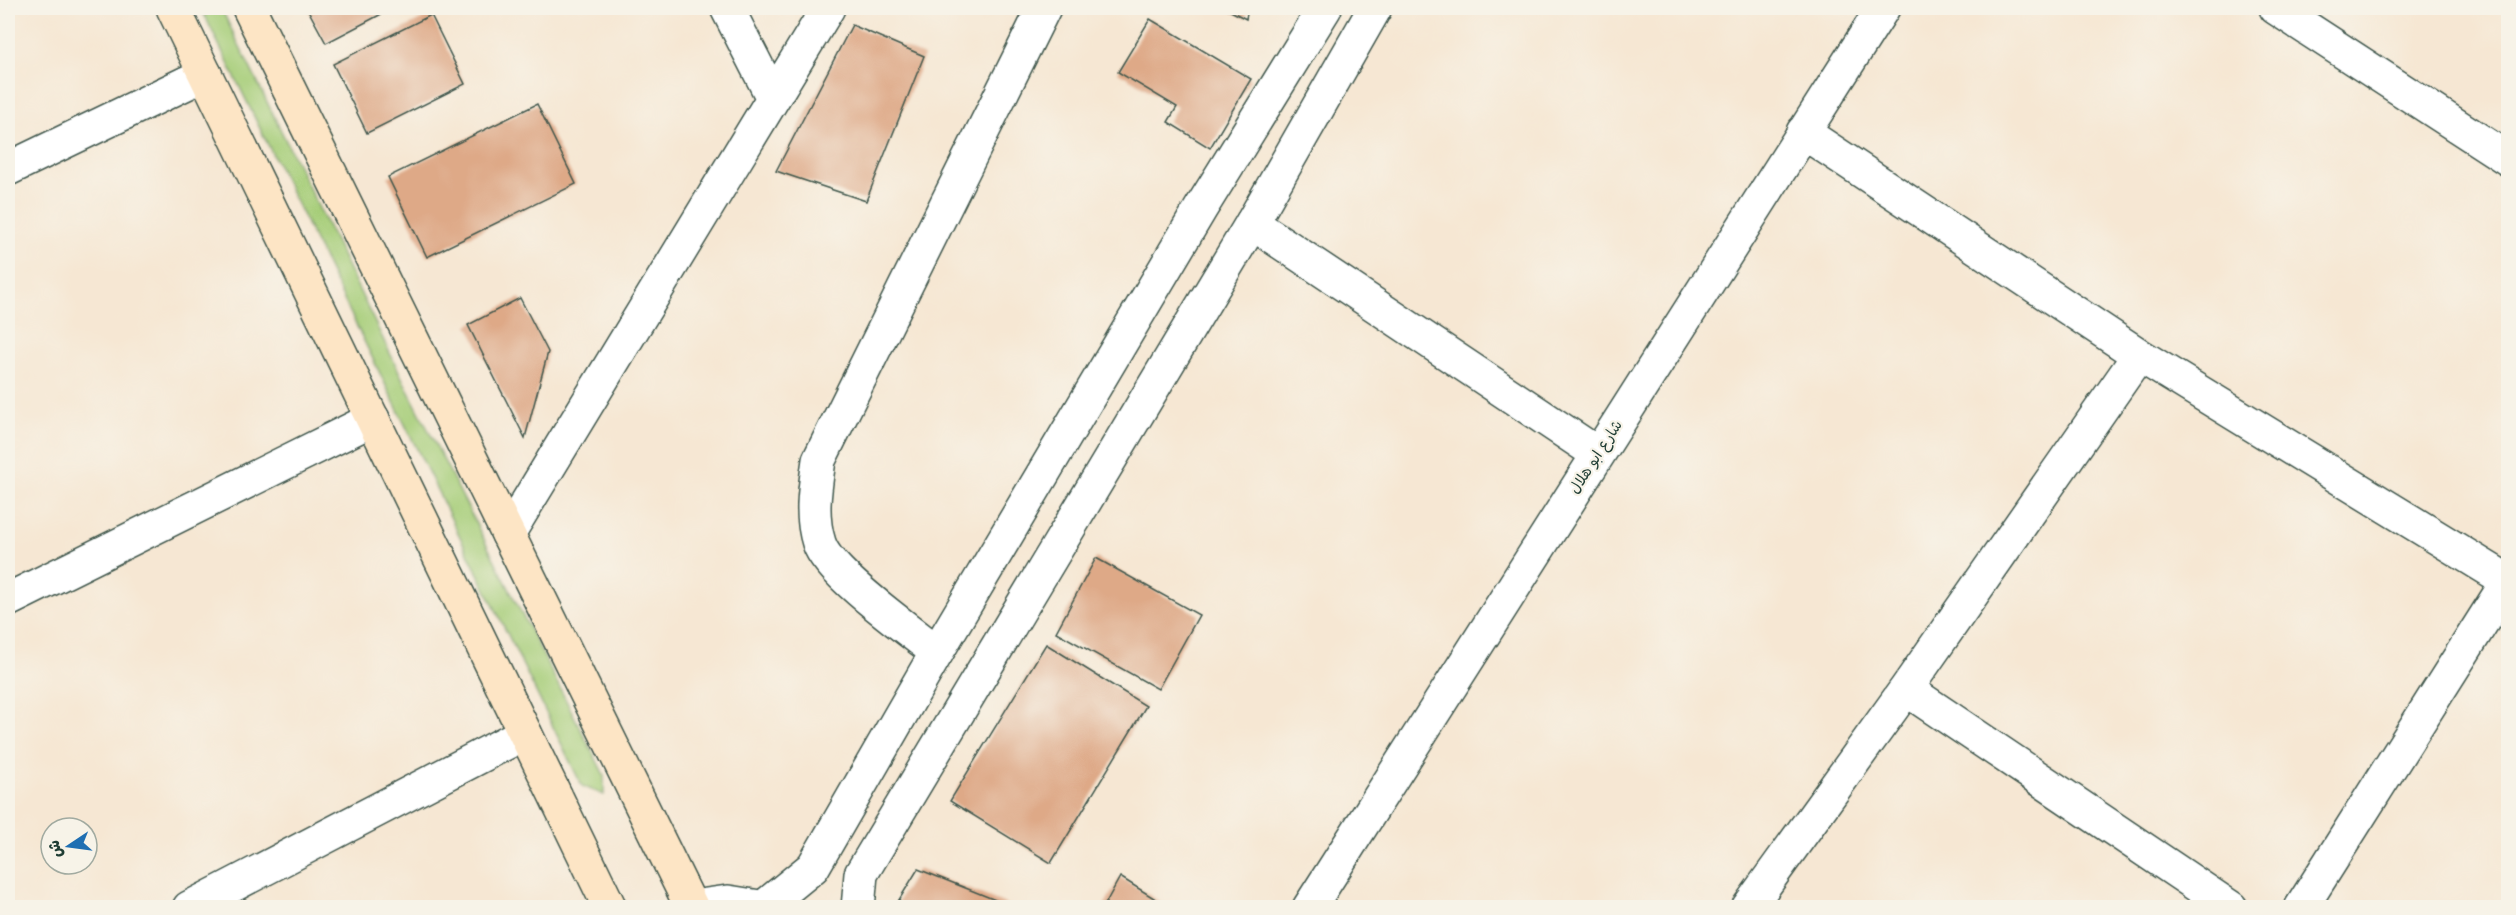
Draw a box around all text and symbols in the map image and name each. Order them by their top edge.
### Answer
street label: شارع ابو هلال [1565,417,1627,497]
north arrow [39,816,99,876]
text: ش [45,838,67,860]

